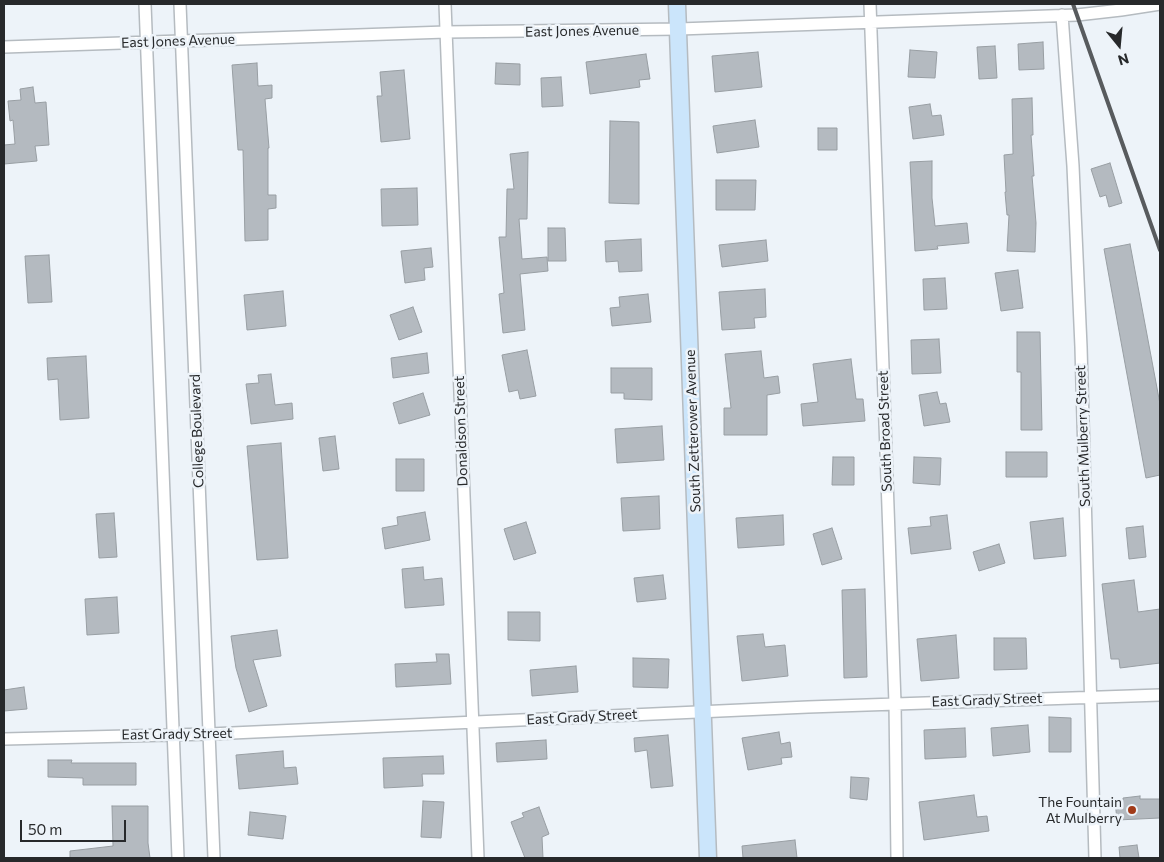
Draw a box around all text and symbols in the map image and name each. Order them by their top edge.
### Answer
north arrow [1094,20,1144,70]
street label: East Jones Avenue [525,22,639,40]
street label: East Jones Avenue [121,31,235,51]
text: N [1116,50,1131,69]
street label: South Zetterower Avenue [682,349,704,513]
street label: South Mulberry Street [1072,365,1094,507]
street label: South Broad Street [874,370,896,492]
street label: College Boulevard [187,374,207,488]
street label: Donaldson Street [451,375,471,487]
street label: East Grady Street [931,690,1043,710]
street label: East Grady Street [526,706,638,728]
street label: East Grady Street [121,725,233,743]
place label: The Fountain At Mulberry [1038,794,1122,826]
marker: The Fountain At Mulberry [1126,804,1138,816]
scale bar [22,810,129,842]
text: 50 m [28,820,62,838]

